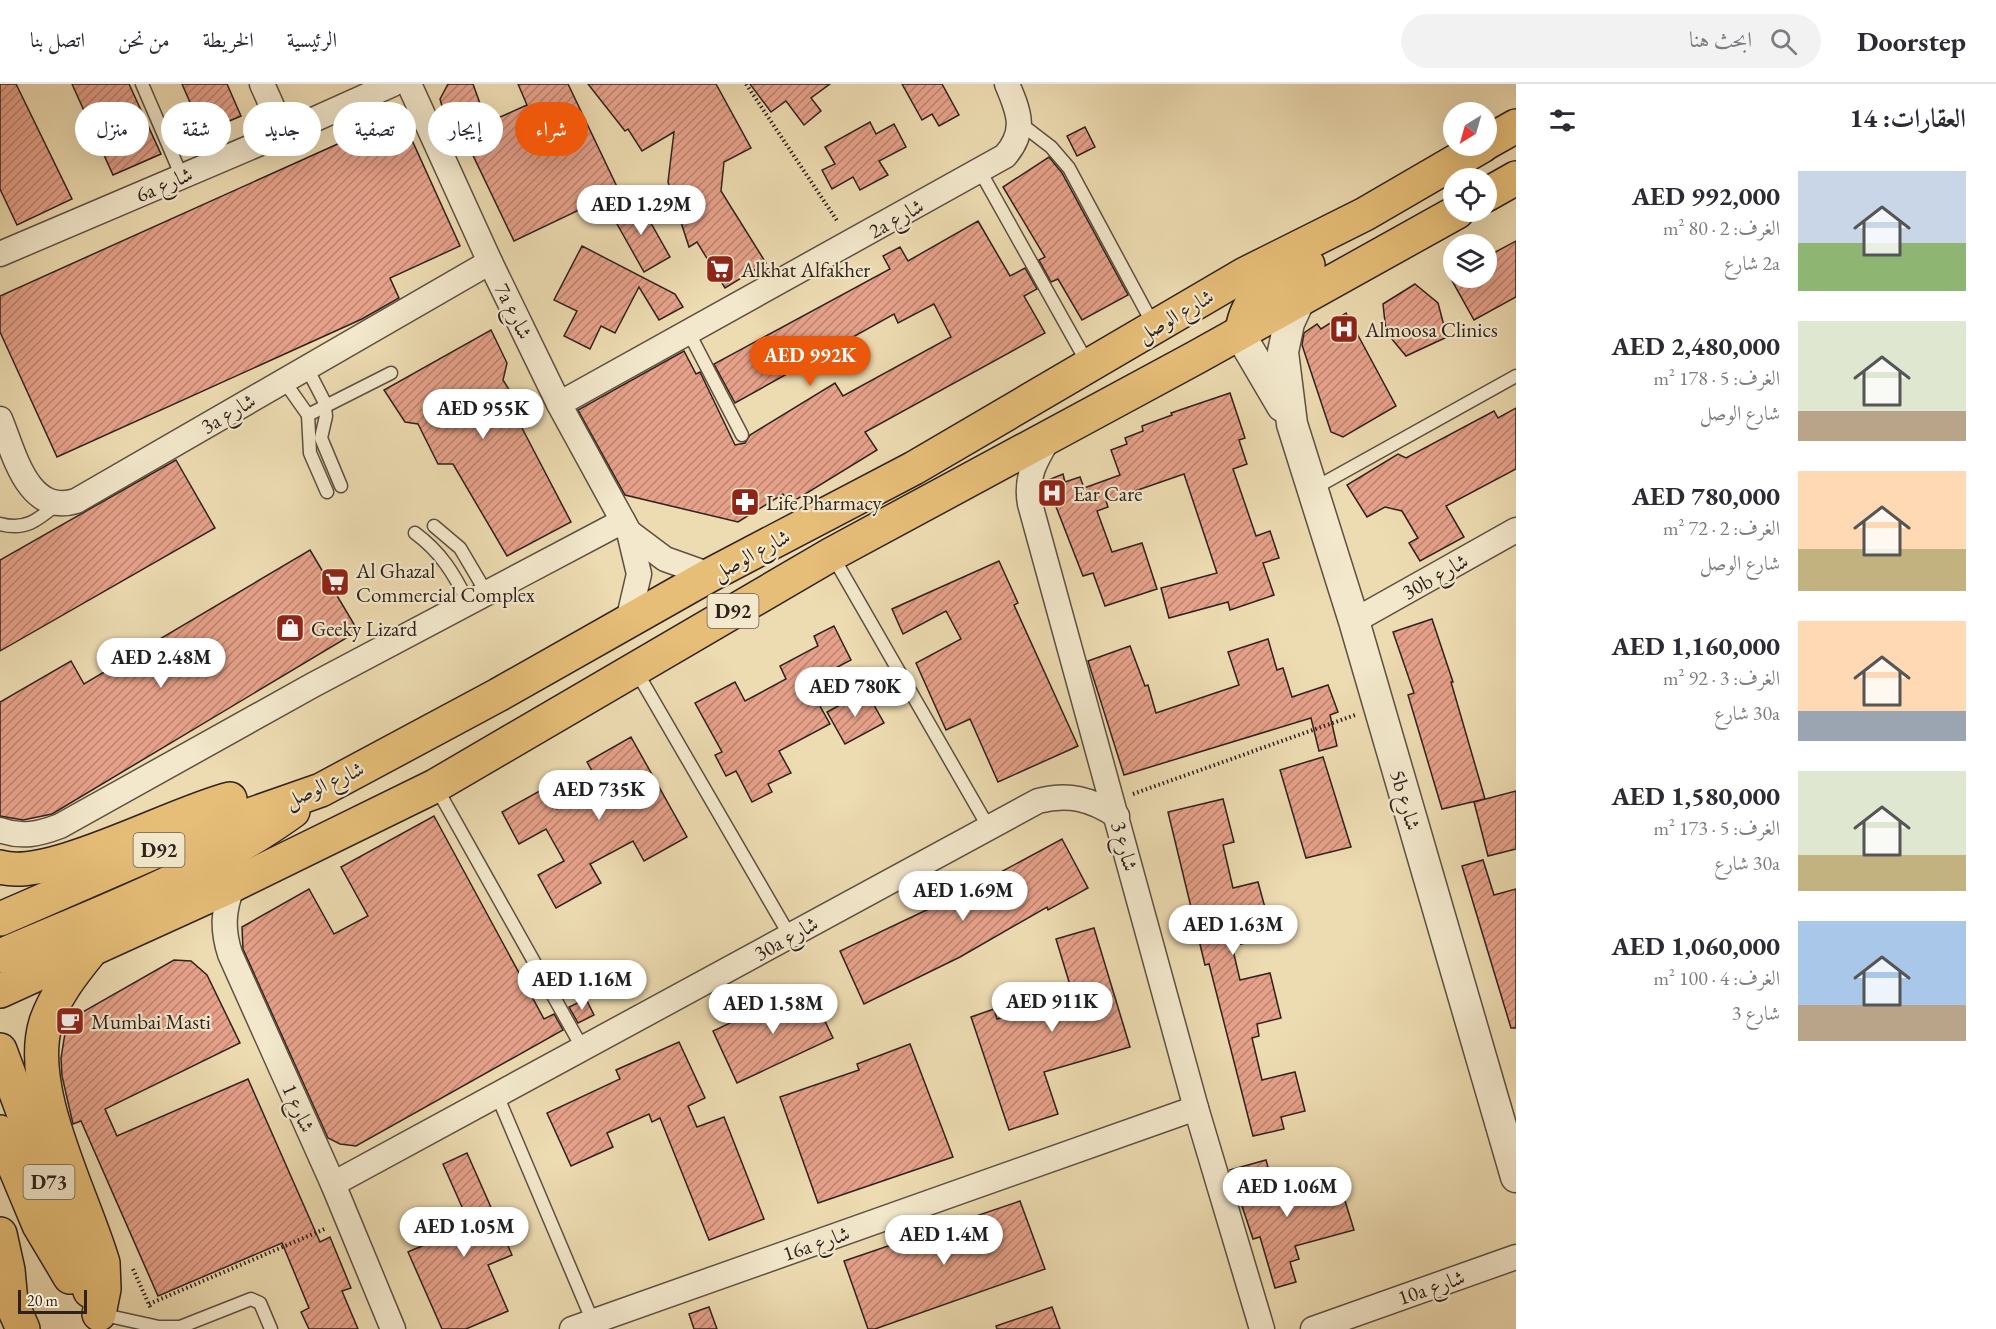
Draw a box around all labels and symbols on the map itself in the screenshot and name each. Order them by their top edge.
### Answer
north arrow [1443,102,1497,156]
street label: 6a شارع [132,160,198,213]
pin: AED 1.29M [572,185,710,236]
street label: 2a شارع [864,192,931,249]
supermarket icon: Alkhat Alfakher [704,253,736,285]
place label: Alkhat Alfakher [740,256,870,283]
street label: 7a شارع [484,279,539,346]
street label: شارع الوصل [1132,282,1221,352]
hospital icon: Almoosa Clinics [1328,313,1360,345]
place label: Almoosa Clinics [1364,316,1498,343]
pin: AED 992K [748,336,872,387]
street label: 3a شارع [196,387,263,444]
pin: AED 955K [421,389,545,440]
hospital icon: Ear Care [1036,477,1068,509]
place label: Ear Care [1073,480,1142,507]
pharmacy icon: Life Pharmacy [729,486,761,518]
place label: Life Pharmacy [766,489,883,516]
street label: شارع الوصل [707,522,797,590]
street label: 30b شارع [1397,547,1475,610]
place label: Al Ghazal Commercial Complex [355,557,535,608]
supermarket icon: Al Ghazal Commercial Complex [319,566,351,598]
road number: D92 [708,594,758,628]
shop icon: Geeky Lizard [274,612,306,644]
place label: Geeky Lizard [311,615,417,642]
pin: AED 2.48M [92,638,230,689]
pin: AED 780K [793,667,917,718]
street label: شارع الوصل [280,755,370,818]
street label: 5b شارع [1380,767,1427,835]
pin: AED 735K [537,770,661,821]
street label: شارع 3 [1101,818,1145,875]
road number: D92 [134,833,184,867]
pin: AED 1.69M [894,871,1032,922]
pin: AED 1.63M [1164,905,1302,956]
street label: 30a شارع [749,909,825,971]
pin: AED 1.16M [513,960,651,1011]
pin: AED 911K [990,982,1114,1033]
pin: AED 1.58M [704,984,842,1035]
cafe icon: Mumbai Masti [54,1005,86,1037]
place label: Mumbai Masti [91,1008,211,1035]
street label: شارع 1 [272,1079,322,1139]
road number: D73 [23,1165,74,1199]
pin: AED 1.06M [1218,1167,1356,1218]
pin: AED 1.05M [395,1207,533,1258]
pin: AED 1.4M [882,1215,1006,1266]
street label: 16a شارع [779,1219,855,1272]
street label: 10a شارع [1394,1263,1470,1316]
scale bar [18,1287,87,1314]

